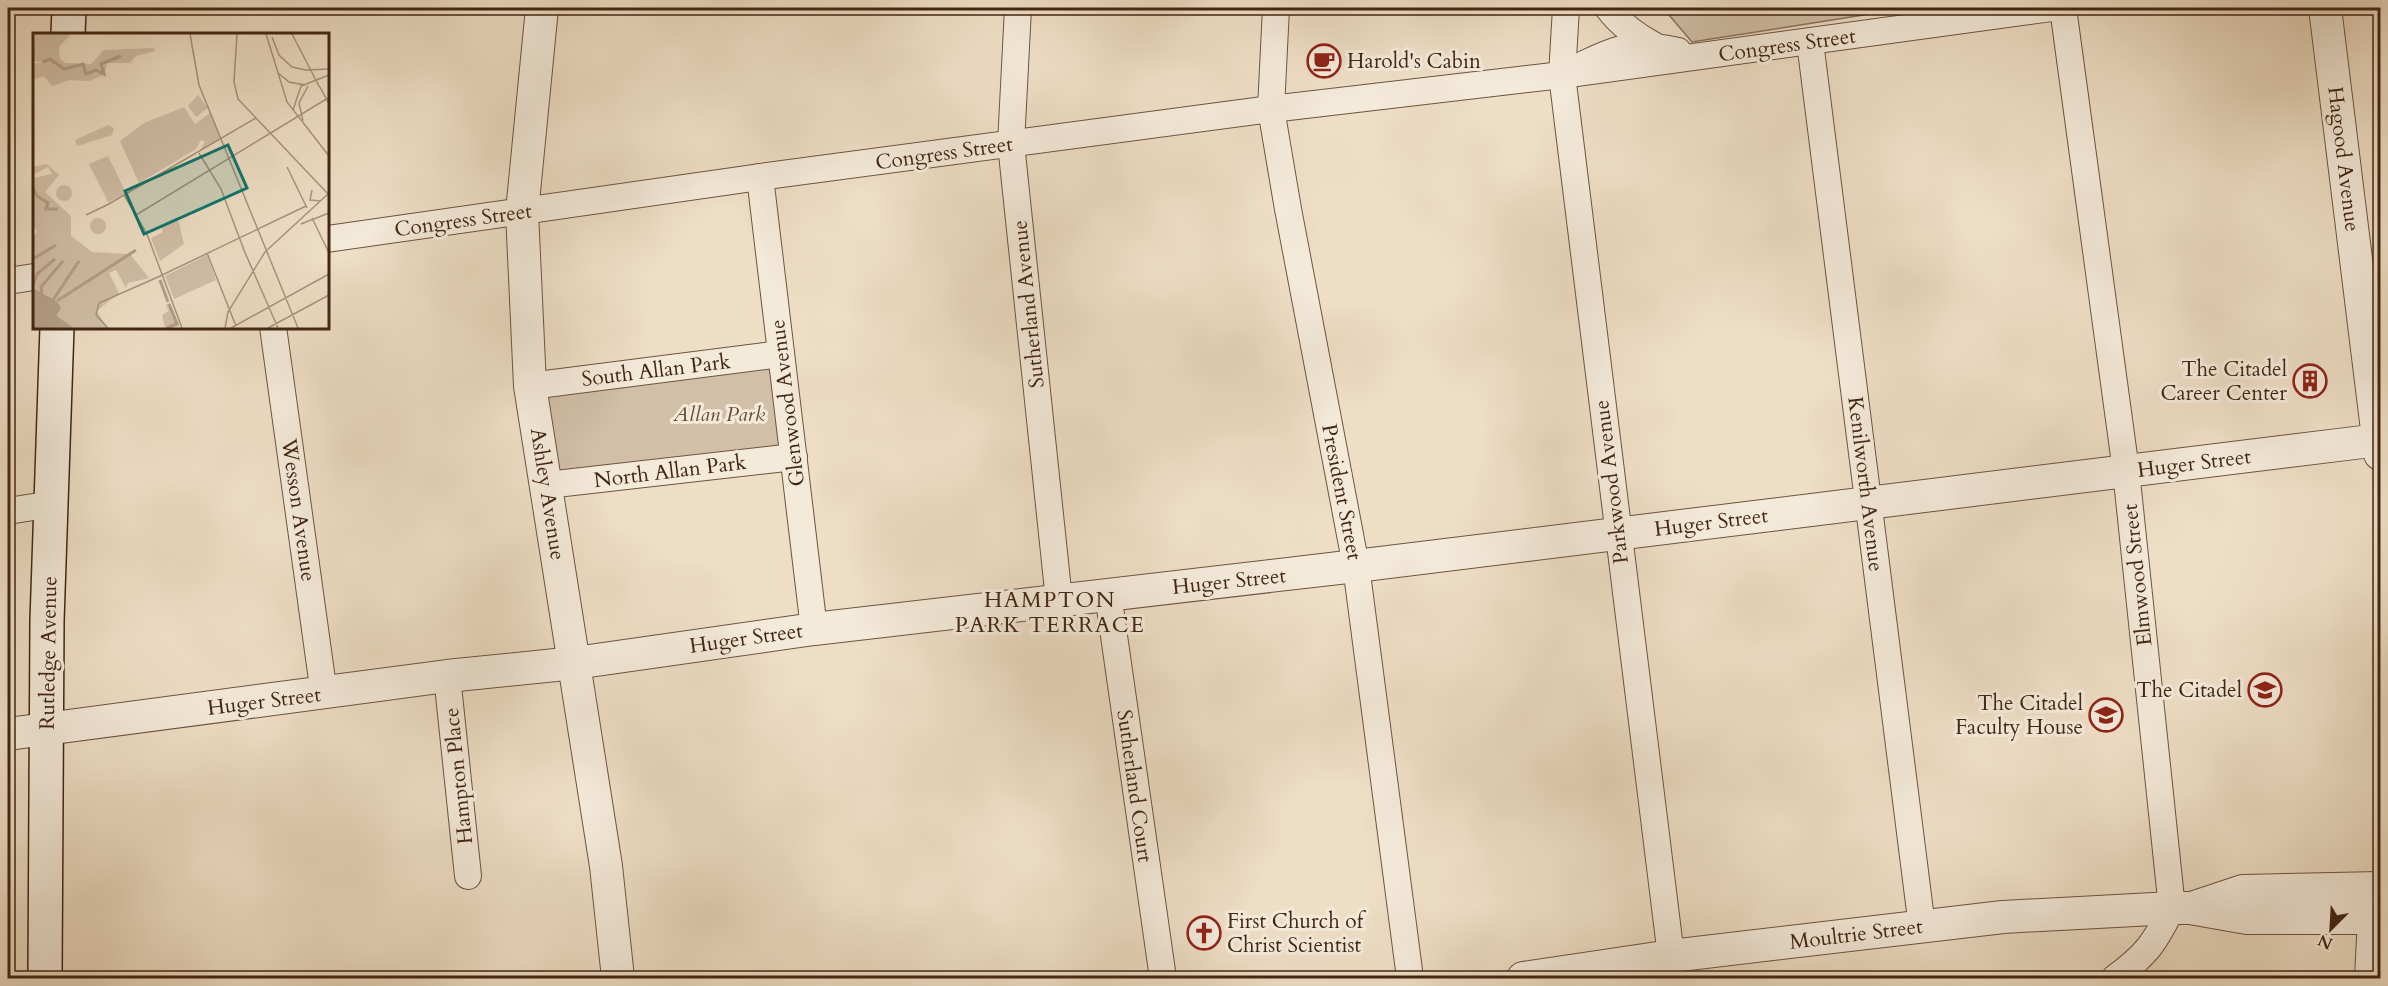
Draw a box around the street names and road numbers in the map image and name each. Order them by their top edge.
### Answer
street label: Congress Street [1716,21,1858,69]
street label: Hagood Avenue [2320,85,2367,233]
street label: Congress Street [873,129,1015,177]
street label: Congress Street [392,196,534,244]
street label: Sutherland Avenue [1005,219,1052,389]
street label: Glenwood Avenue [763,318,812,488]
street label: South Allan Park [580,347,733,394]
street label: Kenilworth Avenue [1840,395,1891,573]
street label: Parkwood Avenue [1587,398,1636,566]
street label: President Street [1314,422,1369,563]
street label: Ashley Avenue [523,426,572,562]
street label: Wesson Avenue [274,436,323,583]
street label: Huger Street [2136,442,2253,485]
street label: North Allan Park [592,448,749,495]
street label: Huger Street [1653,501,1770,544]
street label: Elmwood Street [2116,502,2159,648]
street label: Huger Street [1171,561,1288,602]
street label: Rutledge Avenue [33,576,64,730]
street label: Huger Street [687,616,805,661]
street label: Huger Street [206,680,323,723]
street label: Hampton Place [437,706,480,846]
street label: Sutherland Court [1109,708,1160,865]
street label: Moultrie Street [1788,912,1925,957]

